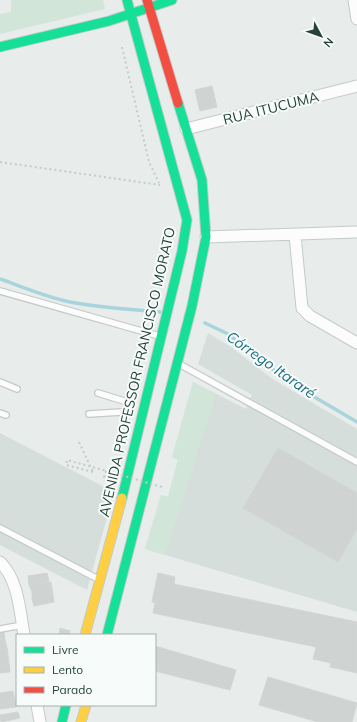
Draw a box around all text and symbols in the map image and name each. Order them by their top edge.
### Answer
north arrow [301,16,341,56]
text: N [321,35,337,50]
street label: RUA ITUCUMA [221,87,321,129]
street label: AVENIDA PROFESSOR FRANCISCO MORATO [95,225,179,519]
water label: Córrego Itararé [223,327,320,402]
legend [16,634,156,706]
text: Livre [52,642,79,657]
text: Lento [52,662,83,677]
text: Parado [52,682,92,697]

